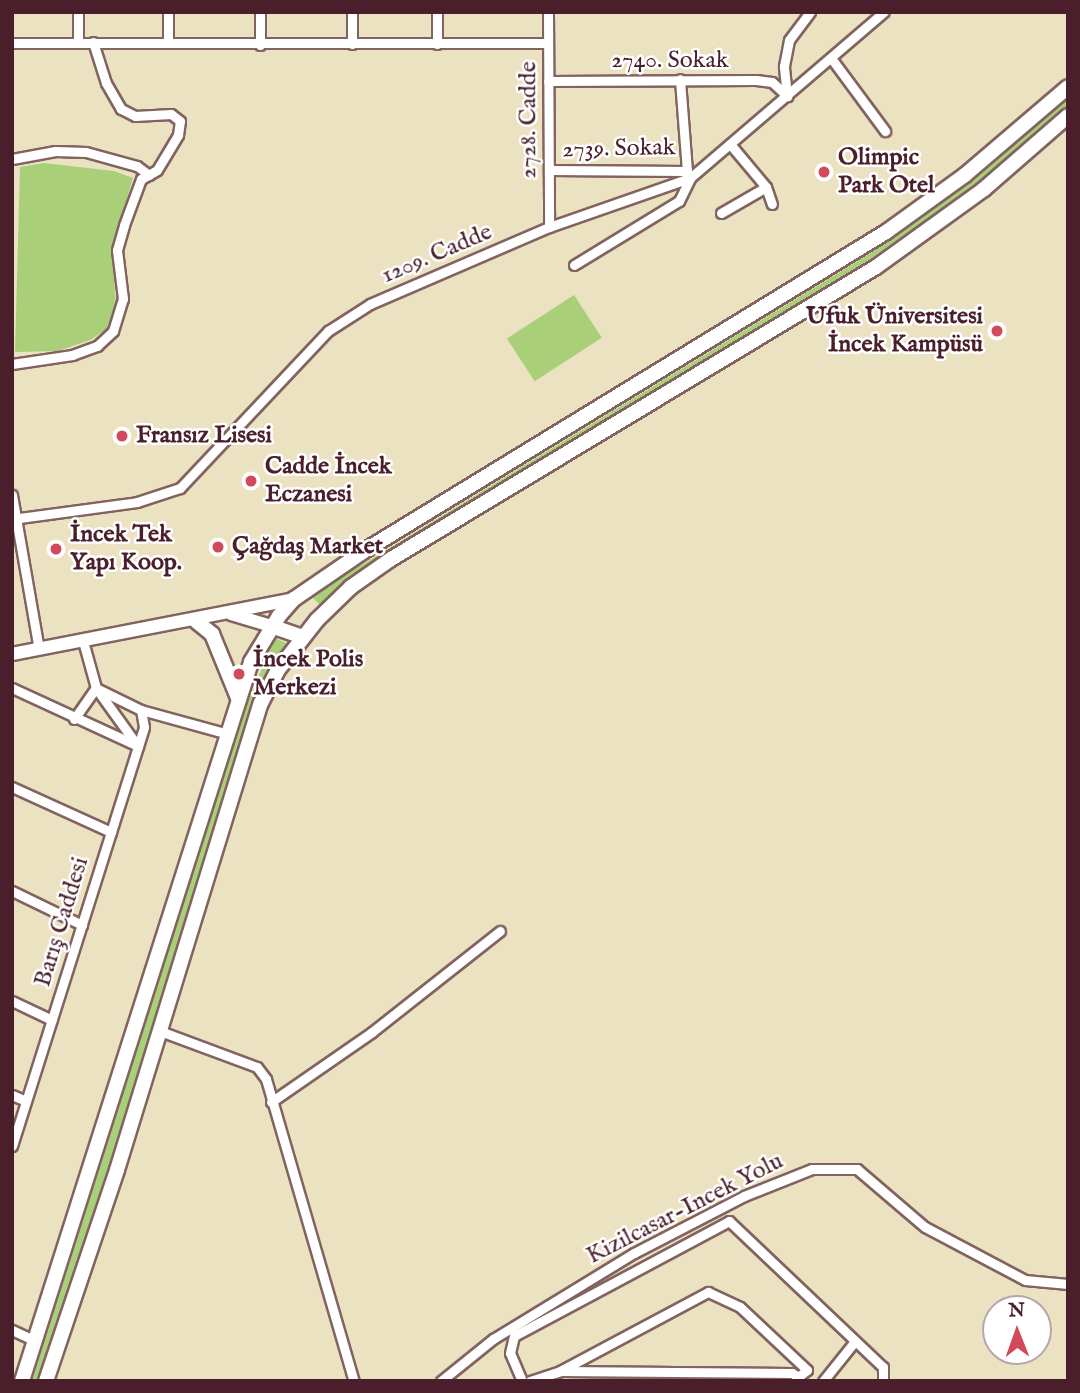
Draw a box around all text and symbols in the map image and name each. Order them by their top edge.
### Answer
street label: 2740. Sokak [611,47,729,75]
street label: 2728. Cadde [515,61,543,179]
street label: 2739. Sokak [562,134,676,164]
place label: Olimpic Park Otel [838,144,935,200]
marker: Olimpic Park Otel [816,164,832,180]
street label: 1209. Cadde [378,218,496,290]
place label: Ufuk Üniversitesi İncek Kampüsü [806,303,983,359]
marker: Ufuk Üniversitesi İncek Kampüsü [989,323,1005,339]
place label: Fransız Lisesi [136,422,272,450]
marker: Fransız Lisesi [114,428,130,444]
place label: Cadde İncek Eczanesi [265,453,392,509]
marker: Cadde İncek Eczanesi [243,473,259,489]
place label: İncek Tek Yapı Koop. [70,521,182,577]
place label: Çağdaş Market [232,533,383,561]
marker: Çağdaş Market [210,539,226,555]
marker: İncek Tek Yapı Koop. [48,541,64,557]
place label: İncek Polis Merkezi [253,646,363,702]
marker: İncek Polis Merkezi [231,666,247,682]
street label: Barış Caddesi [29,854,95,990]
street label: Kizilcasar-Incek Yolu [582,1147,788,1271]
north arrow [982,1295,1052,1365]
text: N [1008,1299,1025,1323]

